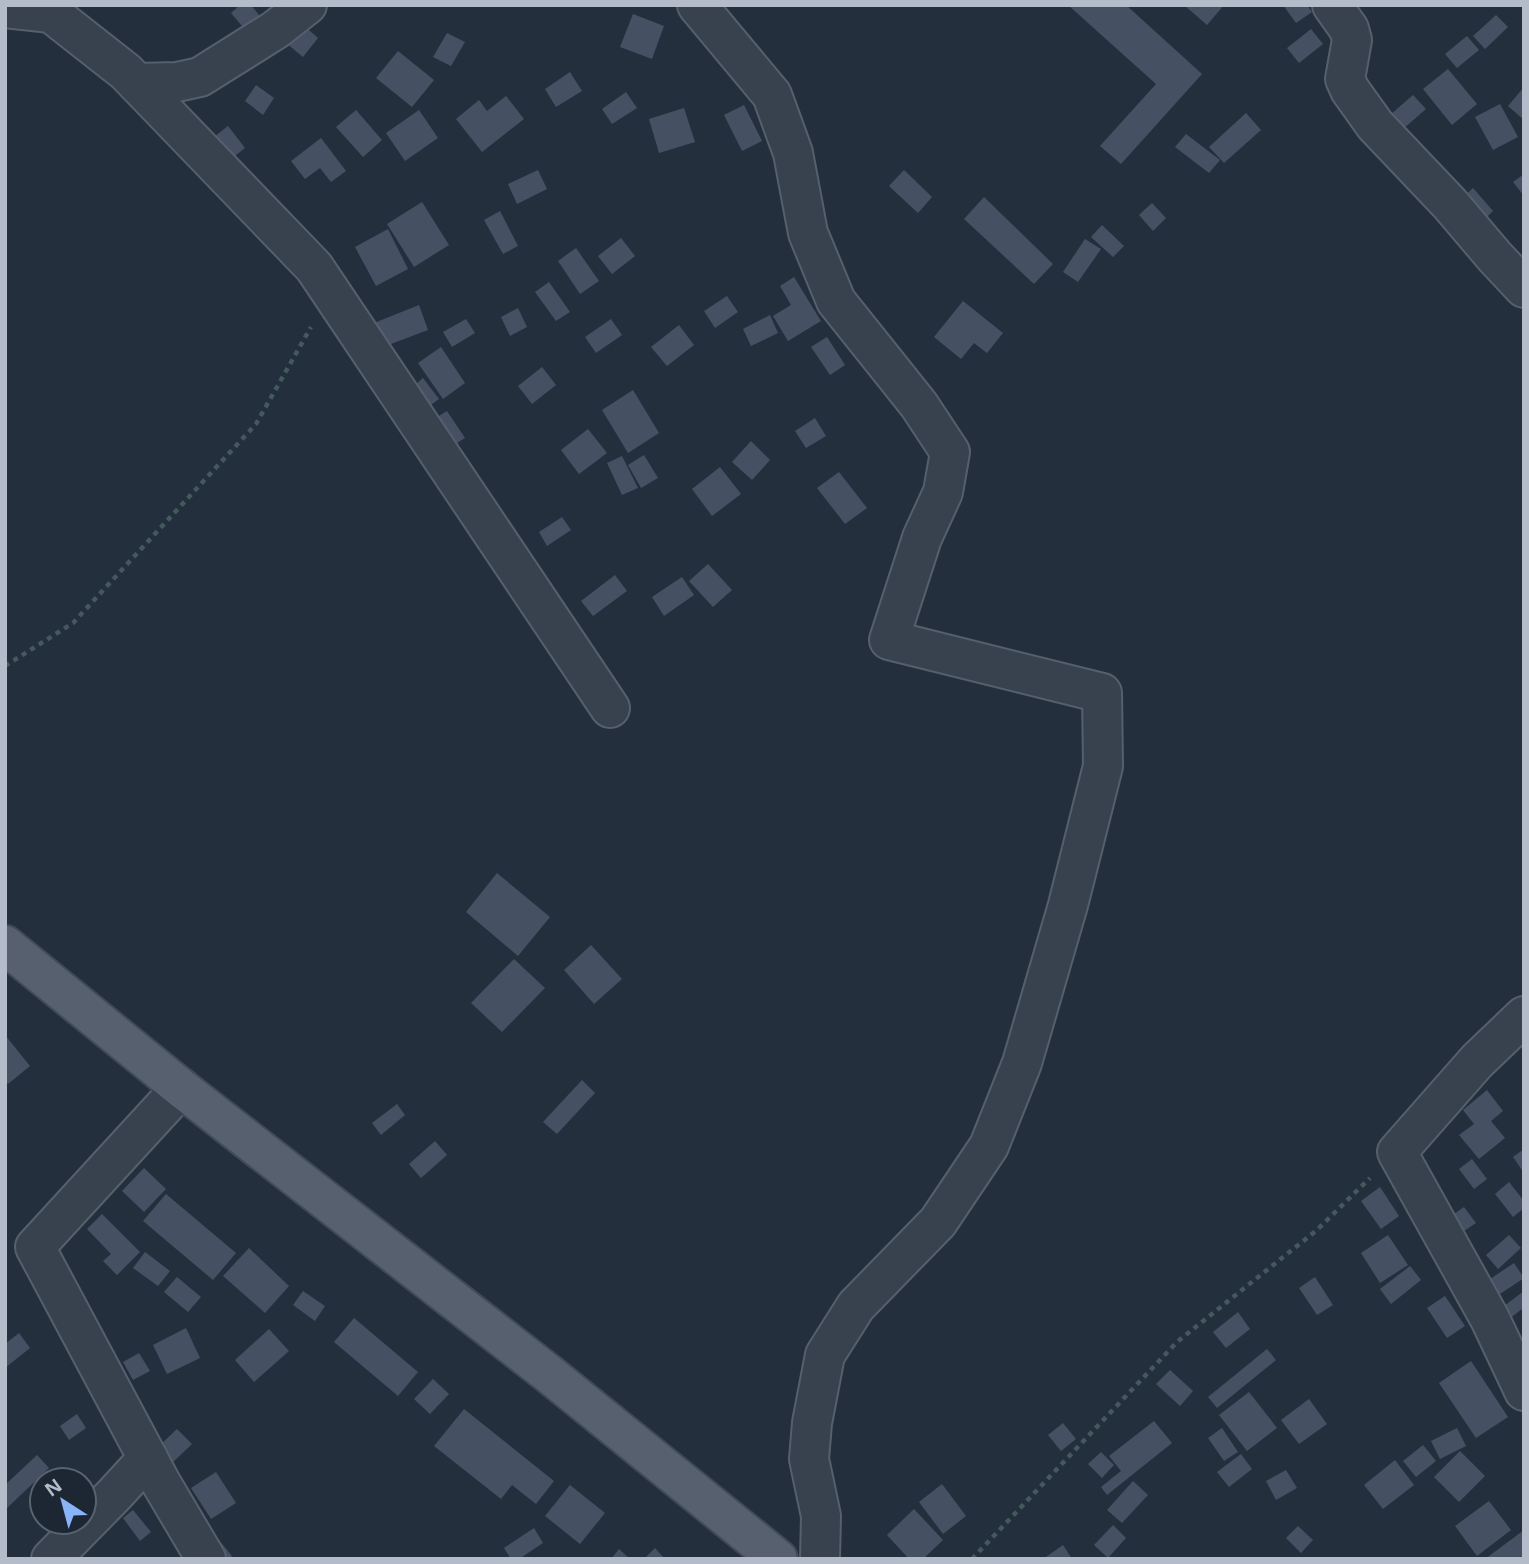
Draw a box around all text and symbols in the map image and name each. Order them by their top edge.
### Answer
north arrow [28,1466,98,1536]
text: N [39,1472,67,1502]

